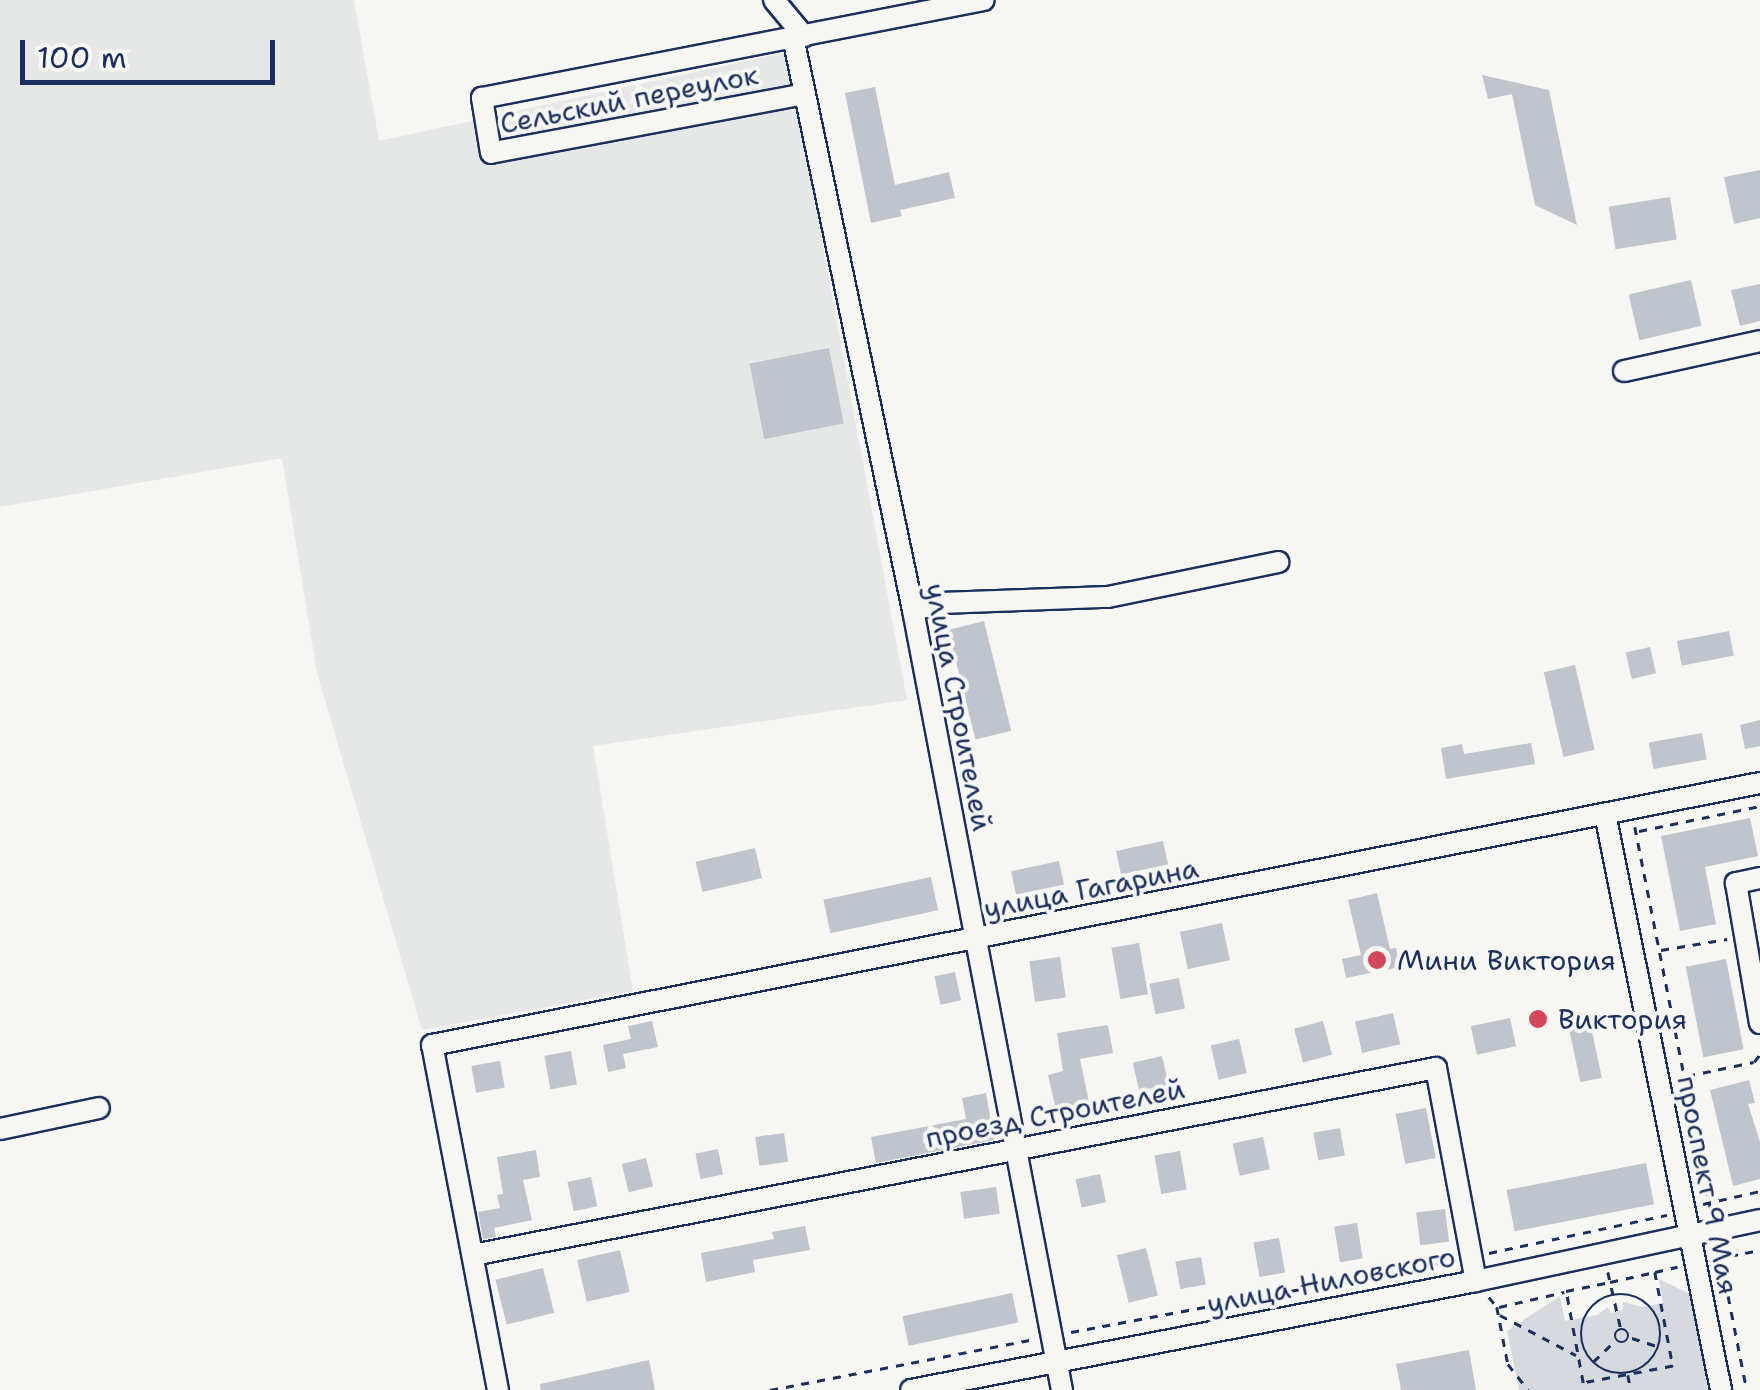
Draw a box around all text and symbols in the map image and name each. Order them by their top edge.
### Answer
scale bar [25,20,280,82]
text: 100 m [37,37,127,78]
street label: Сельский переулок [497,57,761,141]
street label: улица Строителей [918,580,1000,834]
street label: улица Гагарина [981,851,1201,925]
place label: Мини Виктория [1397,943,1616,977]
marker: Мини Виктория [1366,949,1388,971]
place label: Виктория [1558,1002,1687,1036]
marker: Виктория [1527,1008,1549,1030]
street label: проезд Строителей [923,1071,1187,1155]
street label: проспект 9 Мая [1670,1073,1746,1297]
street label: улица Ниловского [1204,1239,1458,1321]

